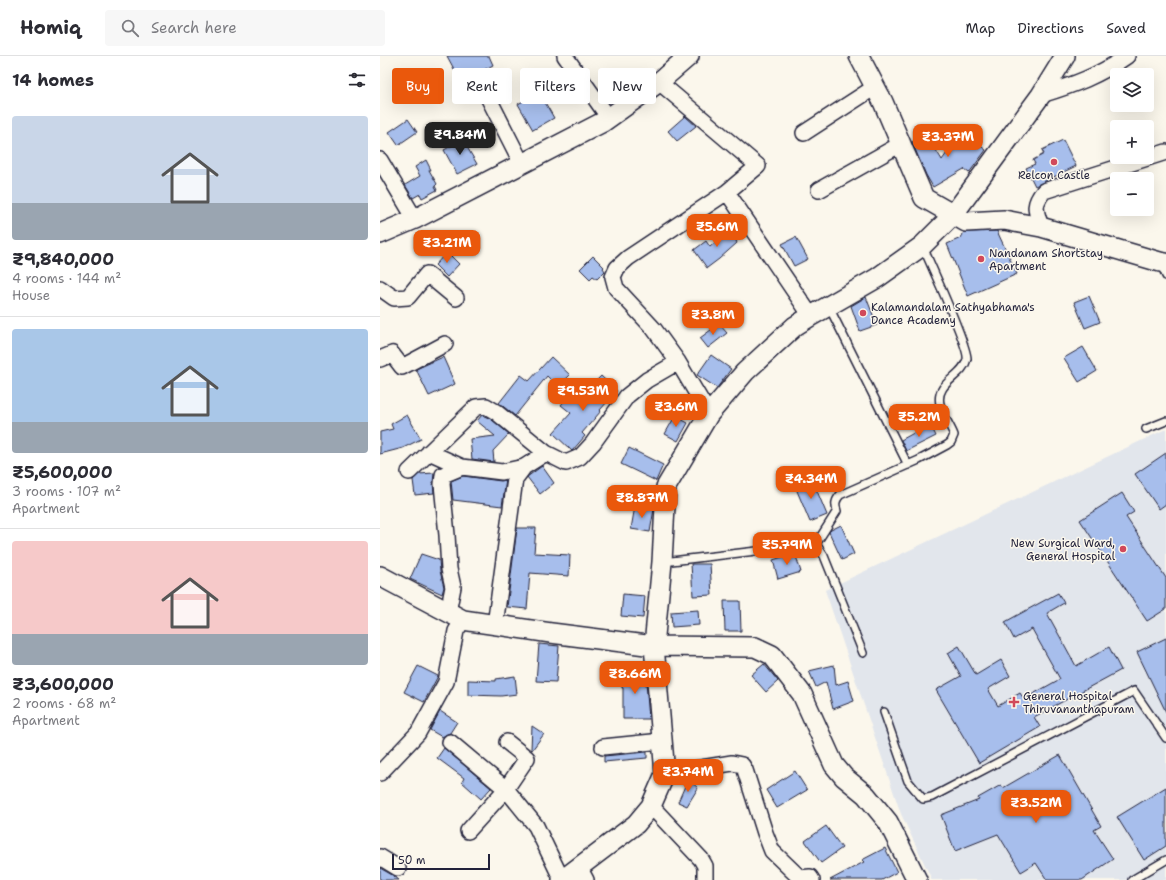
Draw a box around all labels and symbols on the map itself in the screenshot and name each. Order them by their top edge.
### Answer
pin: ₹9.84M [427,122,493,156]
pin: ₹3.37M [915,124,981,158]
marker: Relcon Castle [1049,157,1059,167]
place label: Relcon Castle [1018,168,1090,183]
pin: ₹5.6M [689,214,745,248]
pin: ₹3.21M [414,230,480,264]
place label: Nandanam Shortstay Apartment [989,246,1103,274]
marker: Nandanam Shortstay Apartment [976,254,986,264]
place label: Kalamandalam Sathyabhama's Dance Academy [871,300,1035,328]
pin: ₹3.8M [685,302,741,336]
marker: Kalamandalam Sathyabhama's Dance Academy [858,308,868,318]
pin: ₹9.53M [550,378,616,412]
pin: ₹3.6M [648,394,704,428]
pin: ₹5.2M [891,404,947,438]
pin: ₹4.34M [778,466,844,500]
pin: ₹8.87M [609,485,675,519]
pin: ₹5.79M [754,532,820,566]
place label: New Surgical Ward, General Hospital [1011,536,1116,564]
marker: New Surgical Ward, General Hospital [1118,544,1128,554]
pin: ₹8.66M [602,661,668,695]
place label: General Hospital Thiruvananthapuram [1023,689,1135,717]
marker: General Hospital Thiruvananthapuram [1008,696,1020,708]
pin: ₹3.74M [655,759,721,793]
pin: ₹3.52M [1003,790,1069,824]
scale bar [392,852,490,871]

